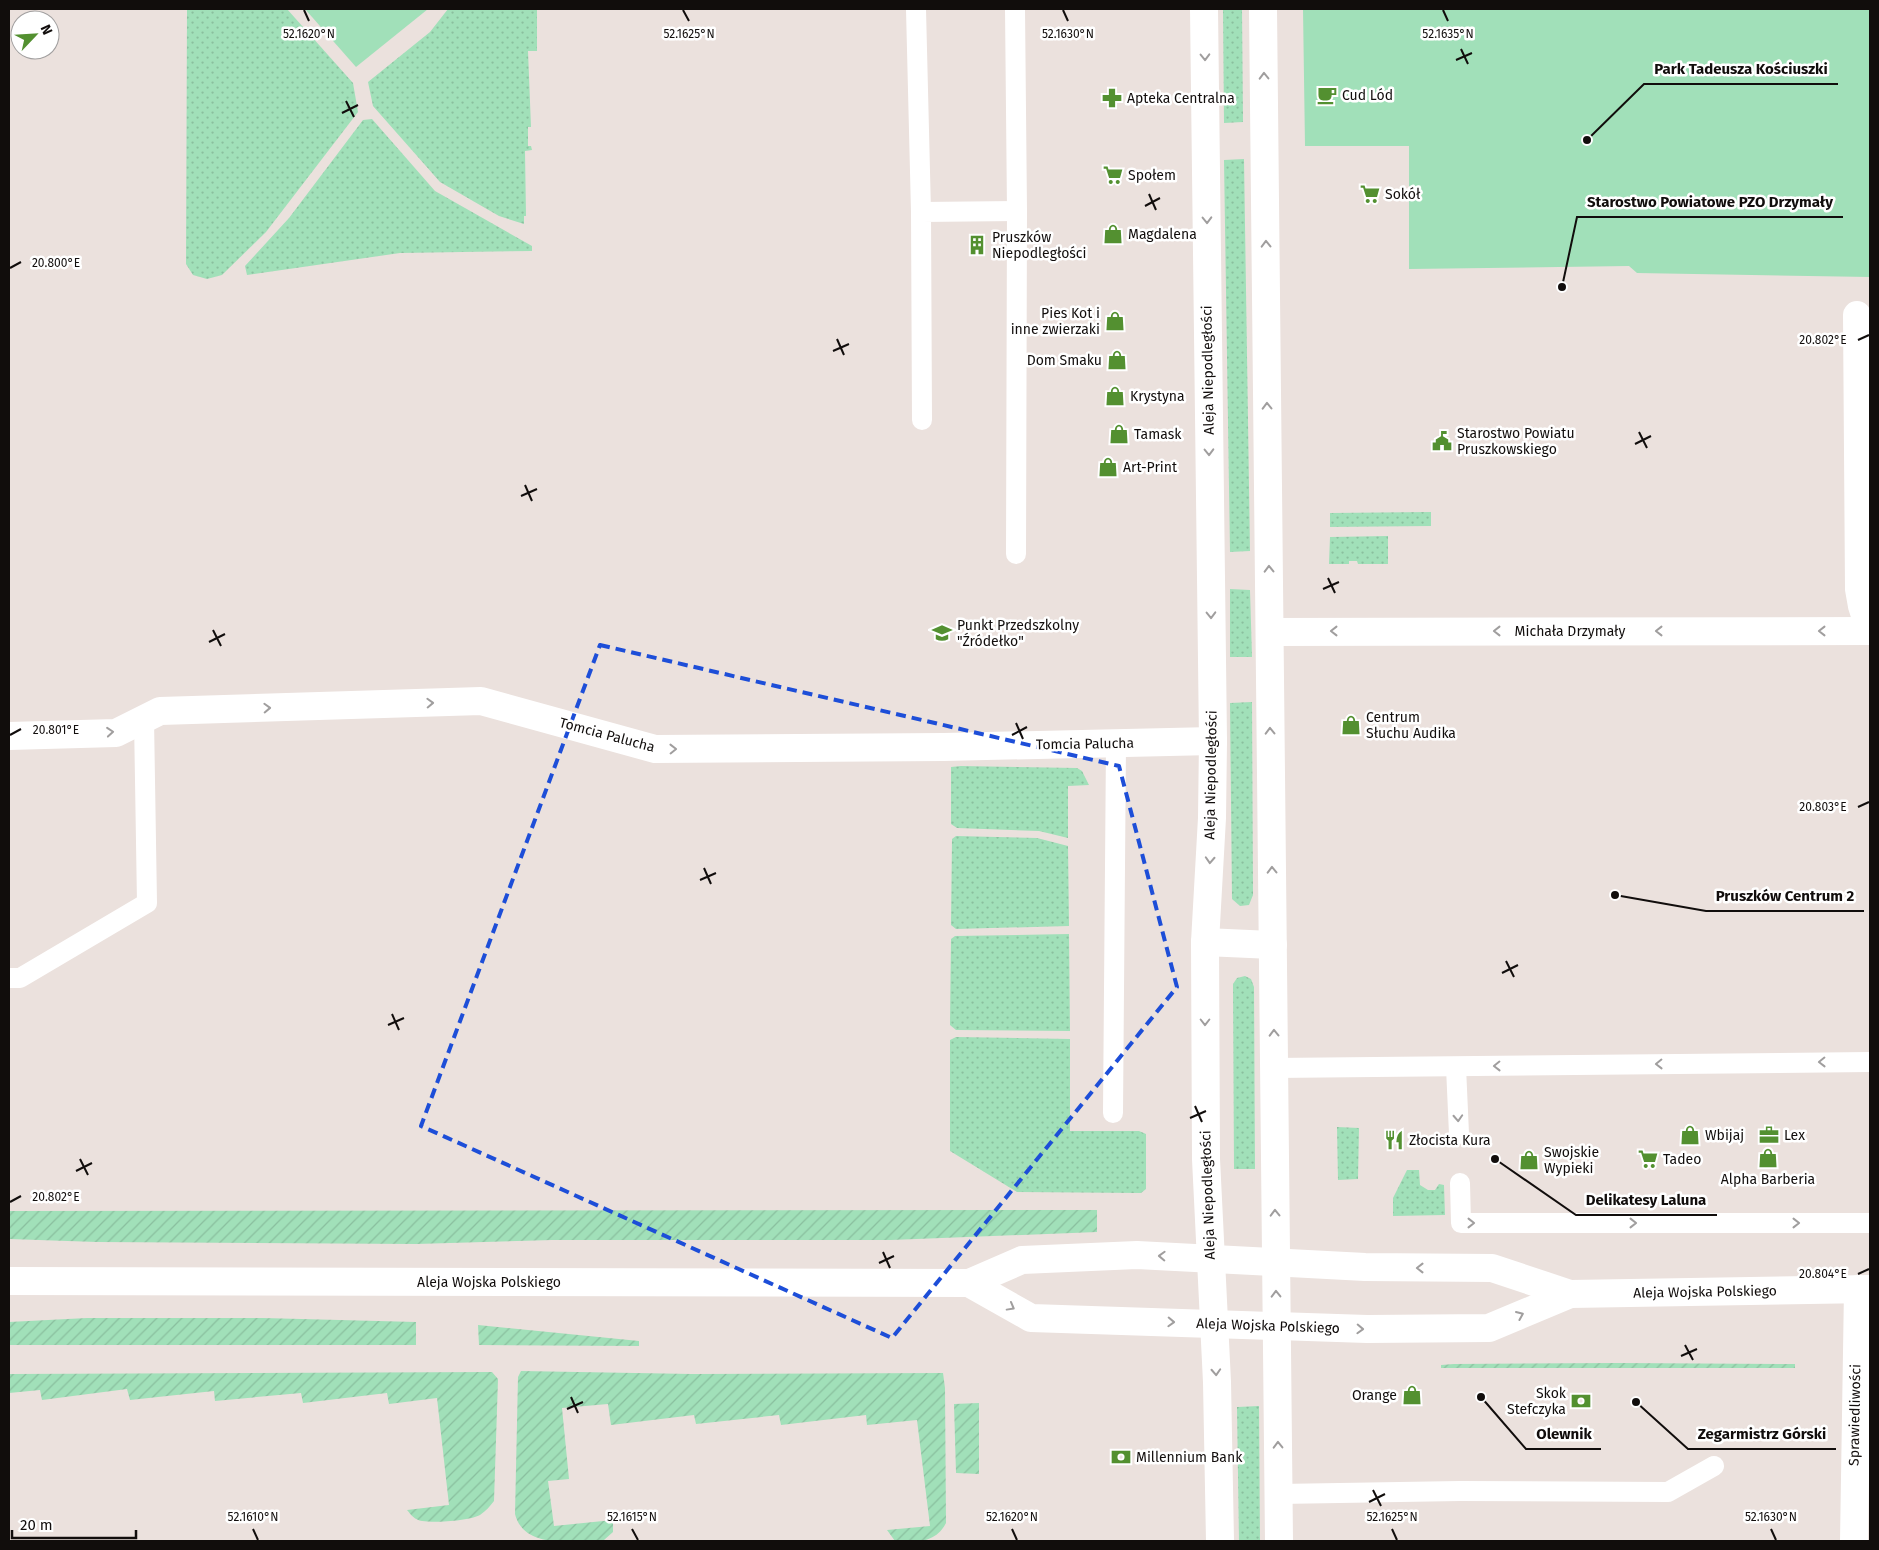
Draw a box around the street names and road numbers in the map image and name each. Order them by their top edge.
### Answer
street label: Aleja Niepodległości [1198,305,1218,435]
street label: Michała Drzymały [1515,623,1625,640]
street label: Aleja Niepodległości [1201,710,1221,840]
street label: Tomcia Palucha [557,714,657,756]
street label: Tomcia Palucha [1036,735,1134,753]
street label: Aleja Niepodległości [1197,1130,1219,1260]
street label: Aleja Wojska Polskiego [417,1274,561,1291]
street label: Aleja Wojska Polskiego [1633,1282,1777,1302]
street label: Aleja Wojska Polskiego [1196,1315,1340,1337]
street label: Sprawiedliwości [1846,1364,1864,1466]

